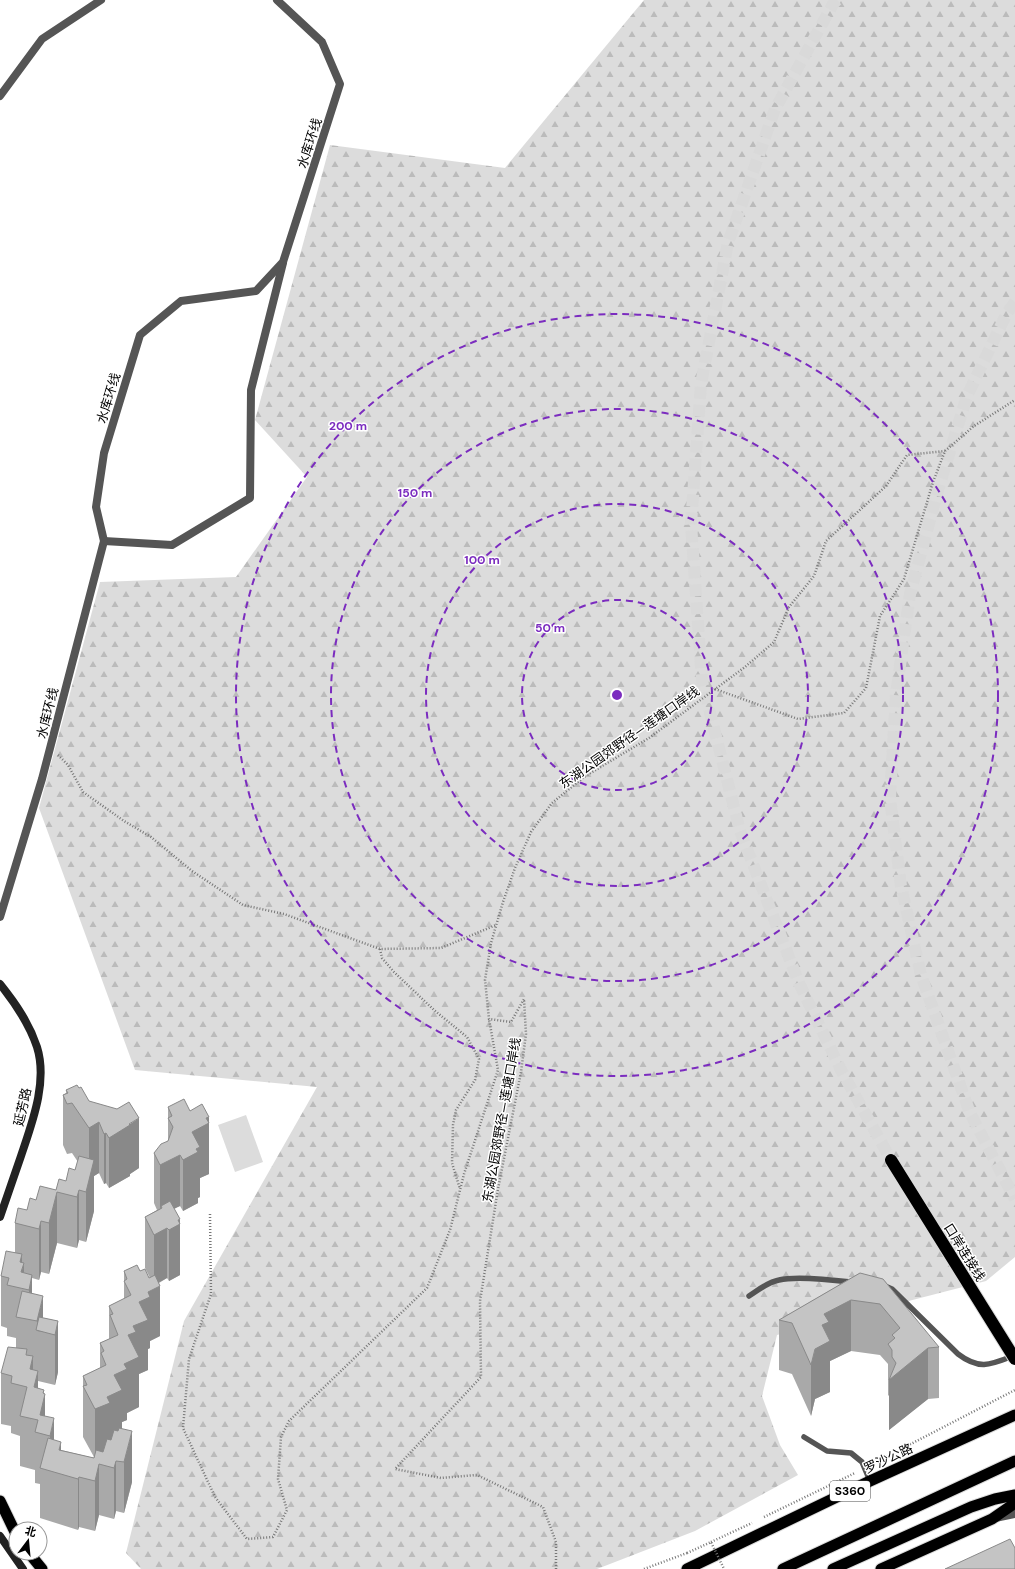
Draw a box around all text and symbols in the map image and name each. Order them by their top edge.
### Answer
street label: 水库环线 [293,116,326,171]
street label: 水库环线 [93,371,124,426]
text: 200 m [329,418,367,434]
text: 150 m [398,485,432,501]
text: 100 m [464,552,500,568]
text: 50 m [535,620,565,636]
street label: 东湖公园郊野径—莲塘口岸线 [556,682,703,792]
street label: 水库环线 [33,686,62,740]
centre of rings [610,688,624,702]
street label: 东湖公园郊野径—莲塘口岸线 [479,1036,524,1204]
street label: 延芳路 [10,1086,35,1128]
street label: 口岸连接线 [940,1220,989,1284]
street label: 罗沙公路 [861,1440,915,1477]
road number: S360 [830,1481,870,1501]
north arrow [8,1521,48,1561]
text: 北 [24,1523,38,1540]

